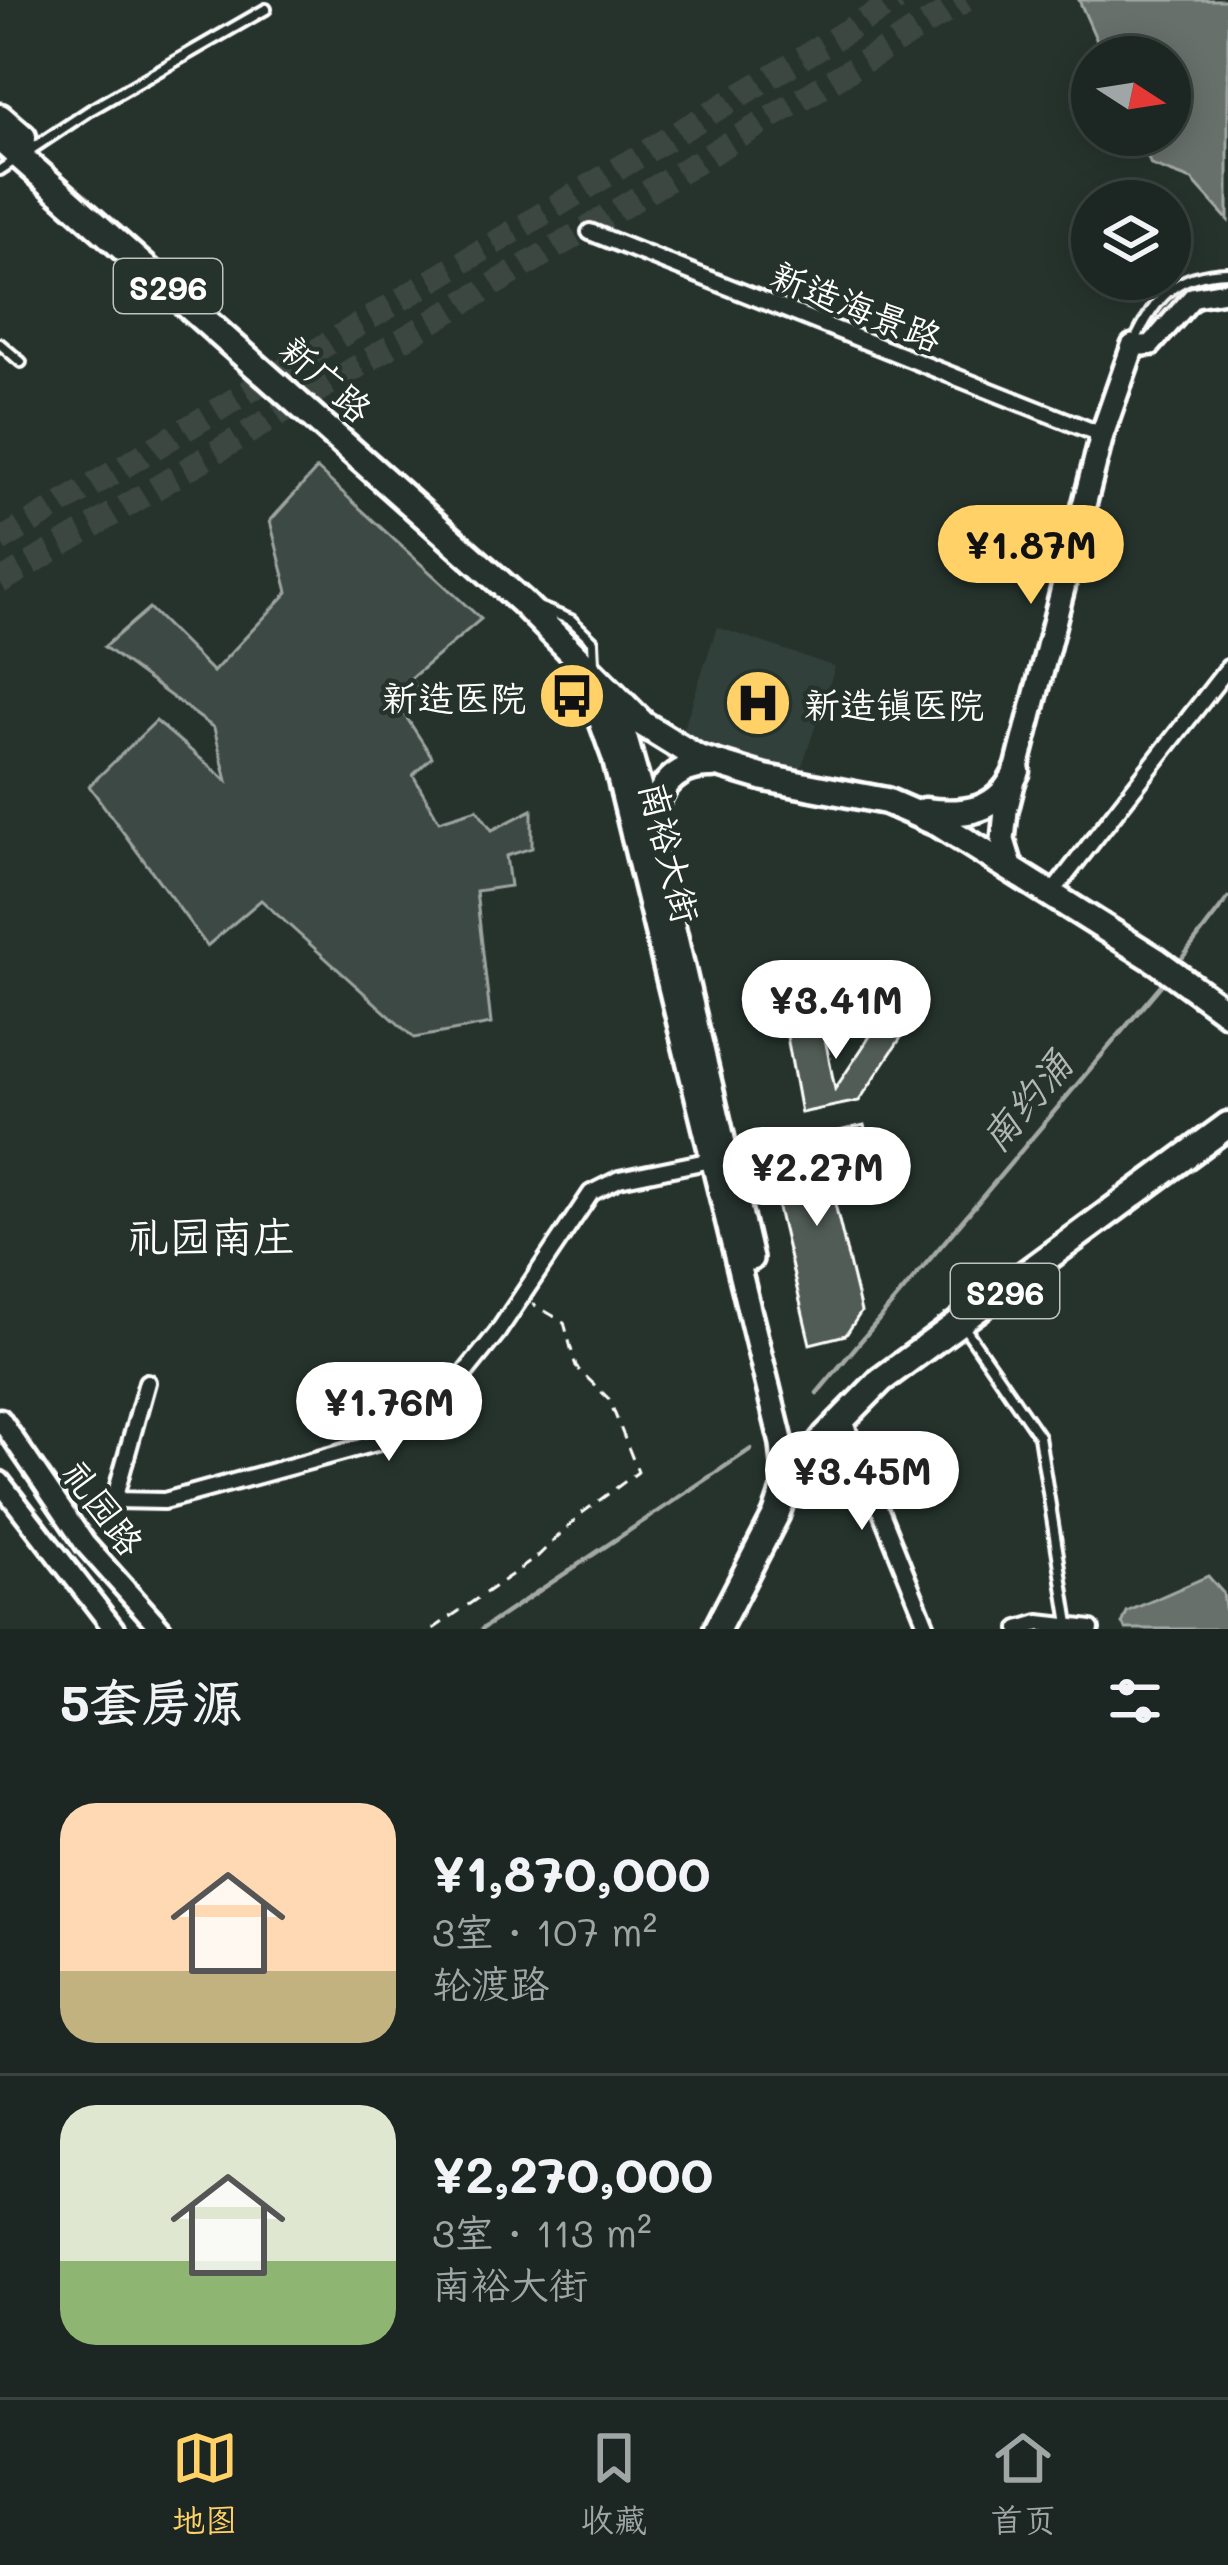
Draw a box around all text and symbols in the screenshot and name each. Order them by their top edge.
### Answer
north arrow [1071,36,1191,156]
map controls [1071,36,1191,300]
button: layers [1071,180,1191,300]
street label: 新造海景路 [765,249,949,361]
road number: S296 [114,259,222,313]
street label: 新广路 [271,324,383,432]
pin: ¥1.87M [933,505,1129,607]
text: ¥1.87M [965,518,1097,569]
bus stop icon: 新造医院 [537,661,607,731]
hospital icon: 新造镇医院 [723,668,793,738]
place label: 新造医院 [382,673,526,720]
place label: 新造镇医院 [804,680,984,727]
street label: 南裕大街 [631,776,711,928]
pin: ¥3.41M [738,960,934,1062]
text: ¥3.41M [769,973,903,1024]
water label: 南约涌 [968,1038,1083,1161]
pin: ¥2.27M [719,1127,915,1229]
text: ¥2.27M [750,1140,884,1191]
district label: 礼园南庄 [127,1208,295,1263]
road number: S296 [951,1264,1059,1318]
pin: ¥1.76M [291,1362,487,1464]
text: ¥1.76M [323,1375,455,1426]
pin: ¥3.45M [764,1431,960,1533]
text: ¥3.45M [792,1444,932,1495]
street label: 礼园路 [53,1450,155,1564]
text: 5套房源 [60,1667,243,1734]
icon: filters [1102,1668,1168,1734]
text: ¥1,870,000 [432,1838,711,1905]
icon: home [156,1851,300,1995]
text: 3室 · 107 m² [432,1905,657,1956]
text: 轮渡路 [432,1957,549,2008]
text: ¥2,270,000 [432,2139,713,2206]
icon: home [156,2153,300,2297]
text: 3室 · 113 m² [432,2206,652,2257]
text: 南裕大街 [432,2258,588,2309]
tab: 地图 [172,2425,238,2541]
tab: 收藏 [581,2425,647,2541]
tab: 首页 [990,2425,1056,2541]

